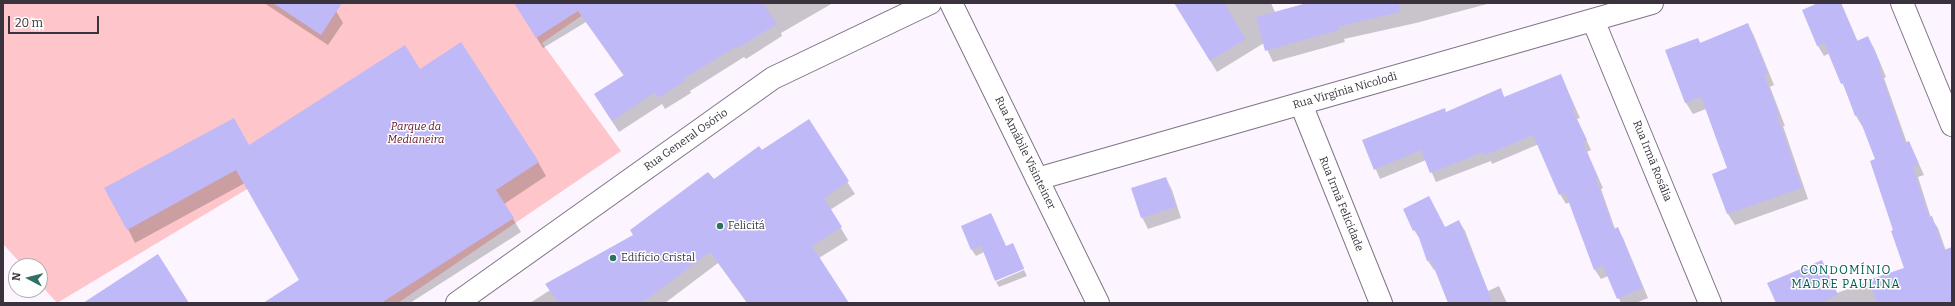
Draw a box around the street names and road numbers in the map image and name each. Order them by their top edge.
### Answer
street label: Rua Virgínia Nicolodi [1291,70,1399,112]
street label: Rua Amábile Visinteiner [992,94,1058,212]
street label: Rua General Osório [642,106,730,174]
street label: Rua Irmã Rosália [1630,119,1674,203]
street label: Rua Irmã Felicidade [1316,155,1366,253]

